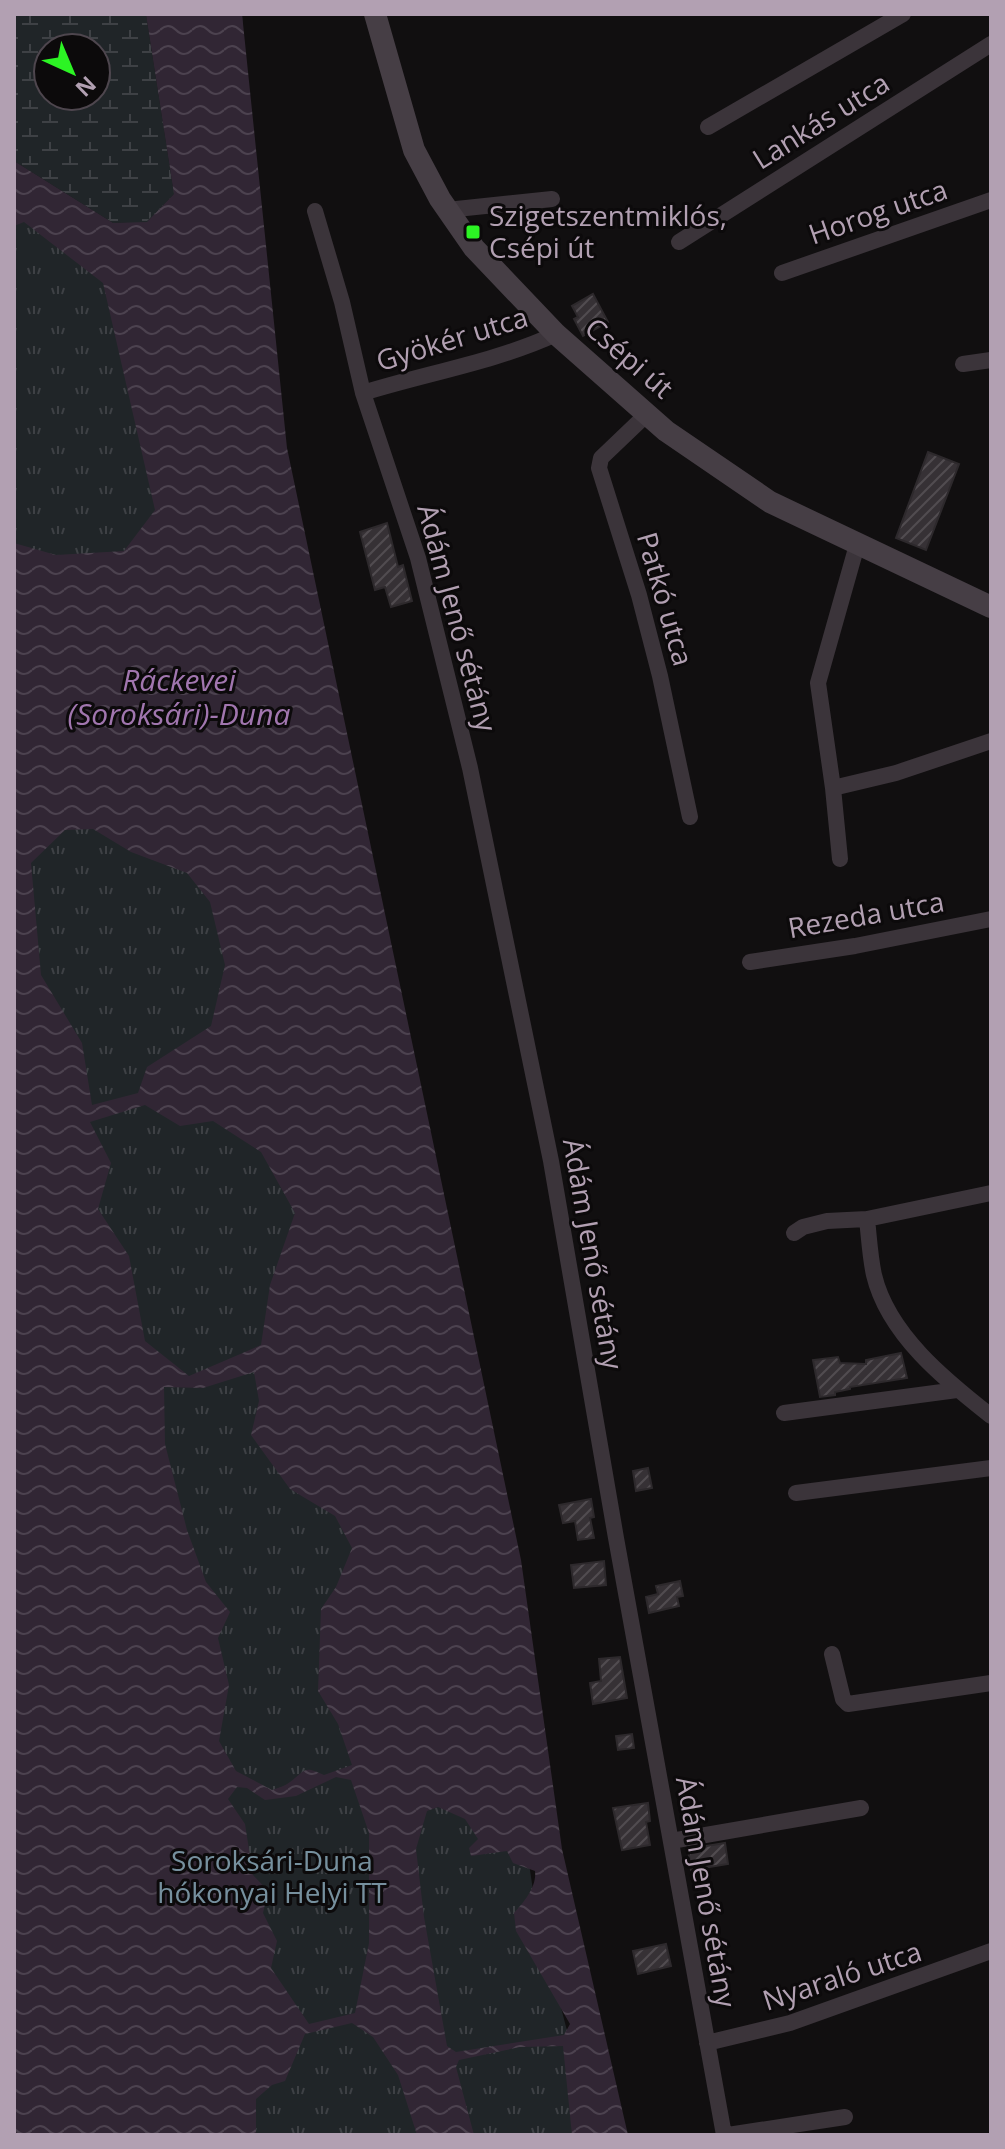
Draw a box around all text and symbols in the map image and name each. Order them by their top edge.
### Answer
north arrow [32,32,112,112]
street label: Lankás utca [745,63,896,177]
text: N [70,70,103,104]
street label: Horog utca [803,170,952,253]
place label: Szigetszentmiklós, Csépi út [489,196,727,266]
marker: Szigetszentmiklós, Csépi út [464,223,482,241]
street label: Gyökér utca [371,297,532,379]
street label: Csépi út [577,308,682,406]
street label: Ádám Jenő sétány [409,500,507,737]
street label: Patkó utca [629,527,703,670]
water label: Ráckevei (Soroksári)-Duna [68,659,290,734]
street label: Rezeda utca [785,882,947,946]
street label: Ádám Jenő sétány [555,1135,633,1373]
street label: Ádám Jenő sétány [668,1773,746,2011]
park label: Soroksári-Duna hókonyai Helyi TT [157,1841,387,1911]
street label: Nyaraló utca [757,1931,926,2019]

